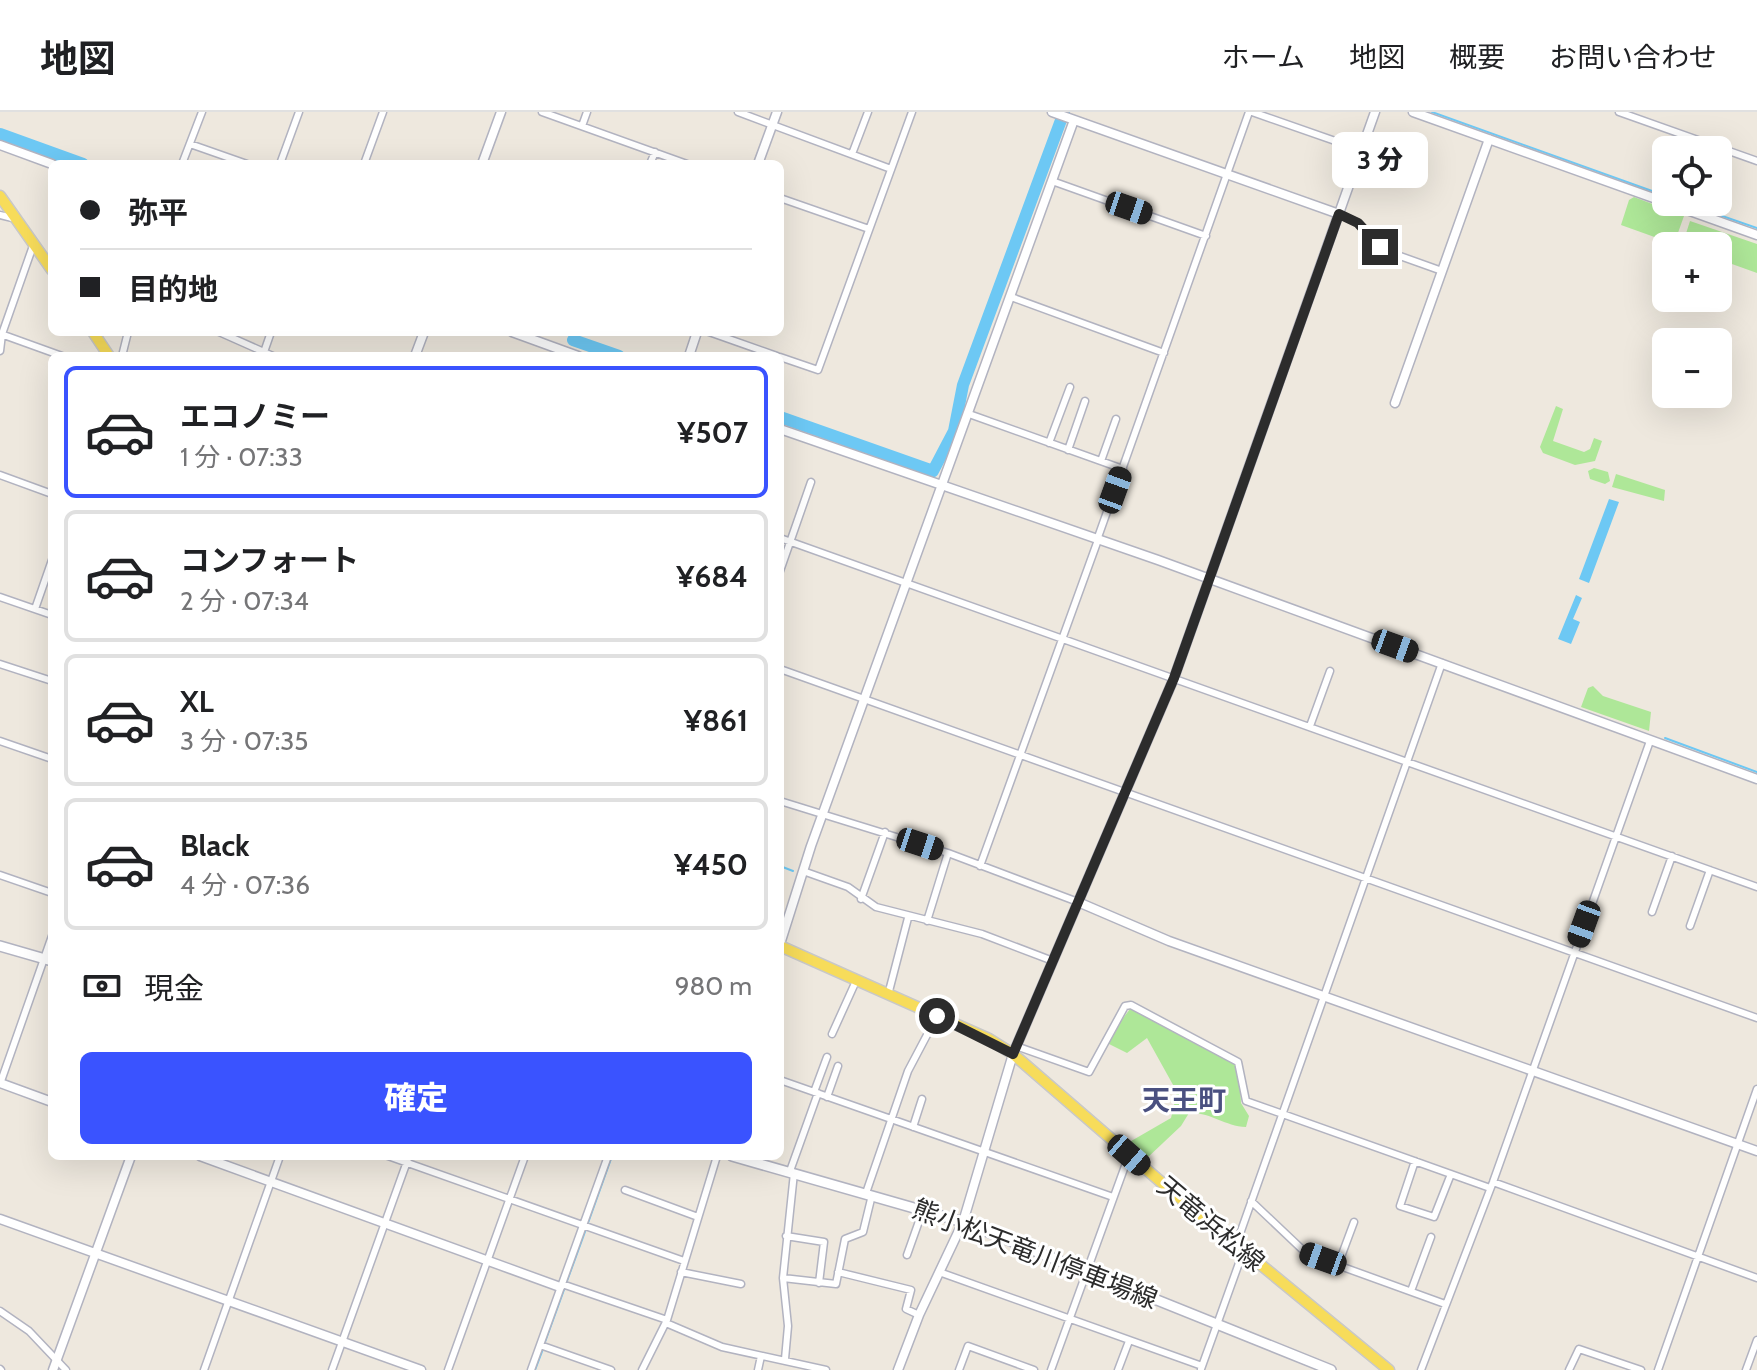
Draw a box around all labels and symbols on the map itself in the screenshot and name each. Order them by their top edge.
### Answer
callout: 3 分 [1332,131,1428,187]
car [1102,189,1156,227]
route end [1362,229,1398,265]
car [1096,463,1134,517]
car [1368,627,1422,665]
car [893,825,947,863]
car [1565,897,1603,951]
route start [919,998,955,1034]
district label: 天王町 [1142,1083,1226,1117]
car [1103,1130,1155,1180]
street label: 天竜浜松線 [1151,1170,1271,1278]
street label: 熊小松天竜川停車場線 [908,1192,1162,1316]
car [1296,1240,1350,1278]

